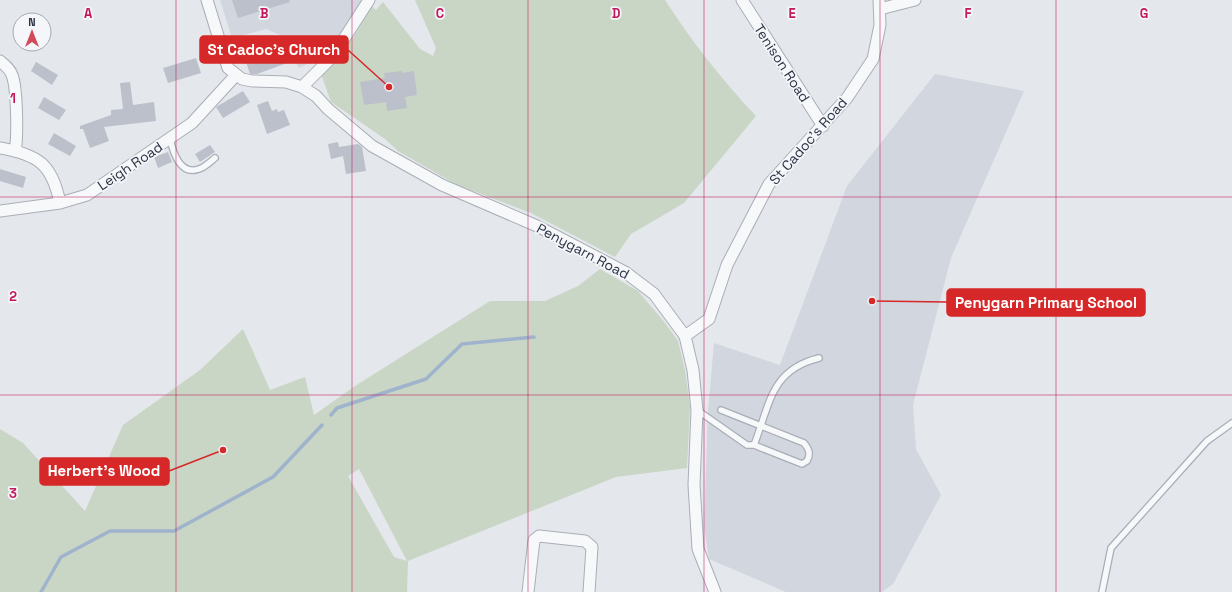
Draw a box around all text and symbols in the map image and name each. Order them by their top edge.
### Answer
text: A [84,5,93,22]
text: B [260,5,269,22]
text: C [436,5,444,22]
text: D [612,5,621,22]
text: E [788,5,796,22]
text: F [965,5,972,22]
text: G [1140,5,1148,22]
north arrow [12,12,52,52]
text: N [28,15,36,29]
street label: Tenison Road [750,20,814,106]
callout: St Cadoc's Church [200,36,348,63]
text: St Cadoc's Church [208,40,340,59]
text: 1 [10,90,16,107]
street label: St Cadoc's Road [765,94,851,188]
street label: Leigh Road [94,138,166,194]
street label: Penygarn Road [534,219,632,283]
text: 2 [9,288,17,305]
callout: Penygarn Primary School [947,289,1145,316]
text: Penygarn Primary School [955,293,1137,312]
callout: Herbert's Wood [40,458,169,485]
text: Herbert's Wood [48,461,160,480]
text: 3 [9,485,17,502]

